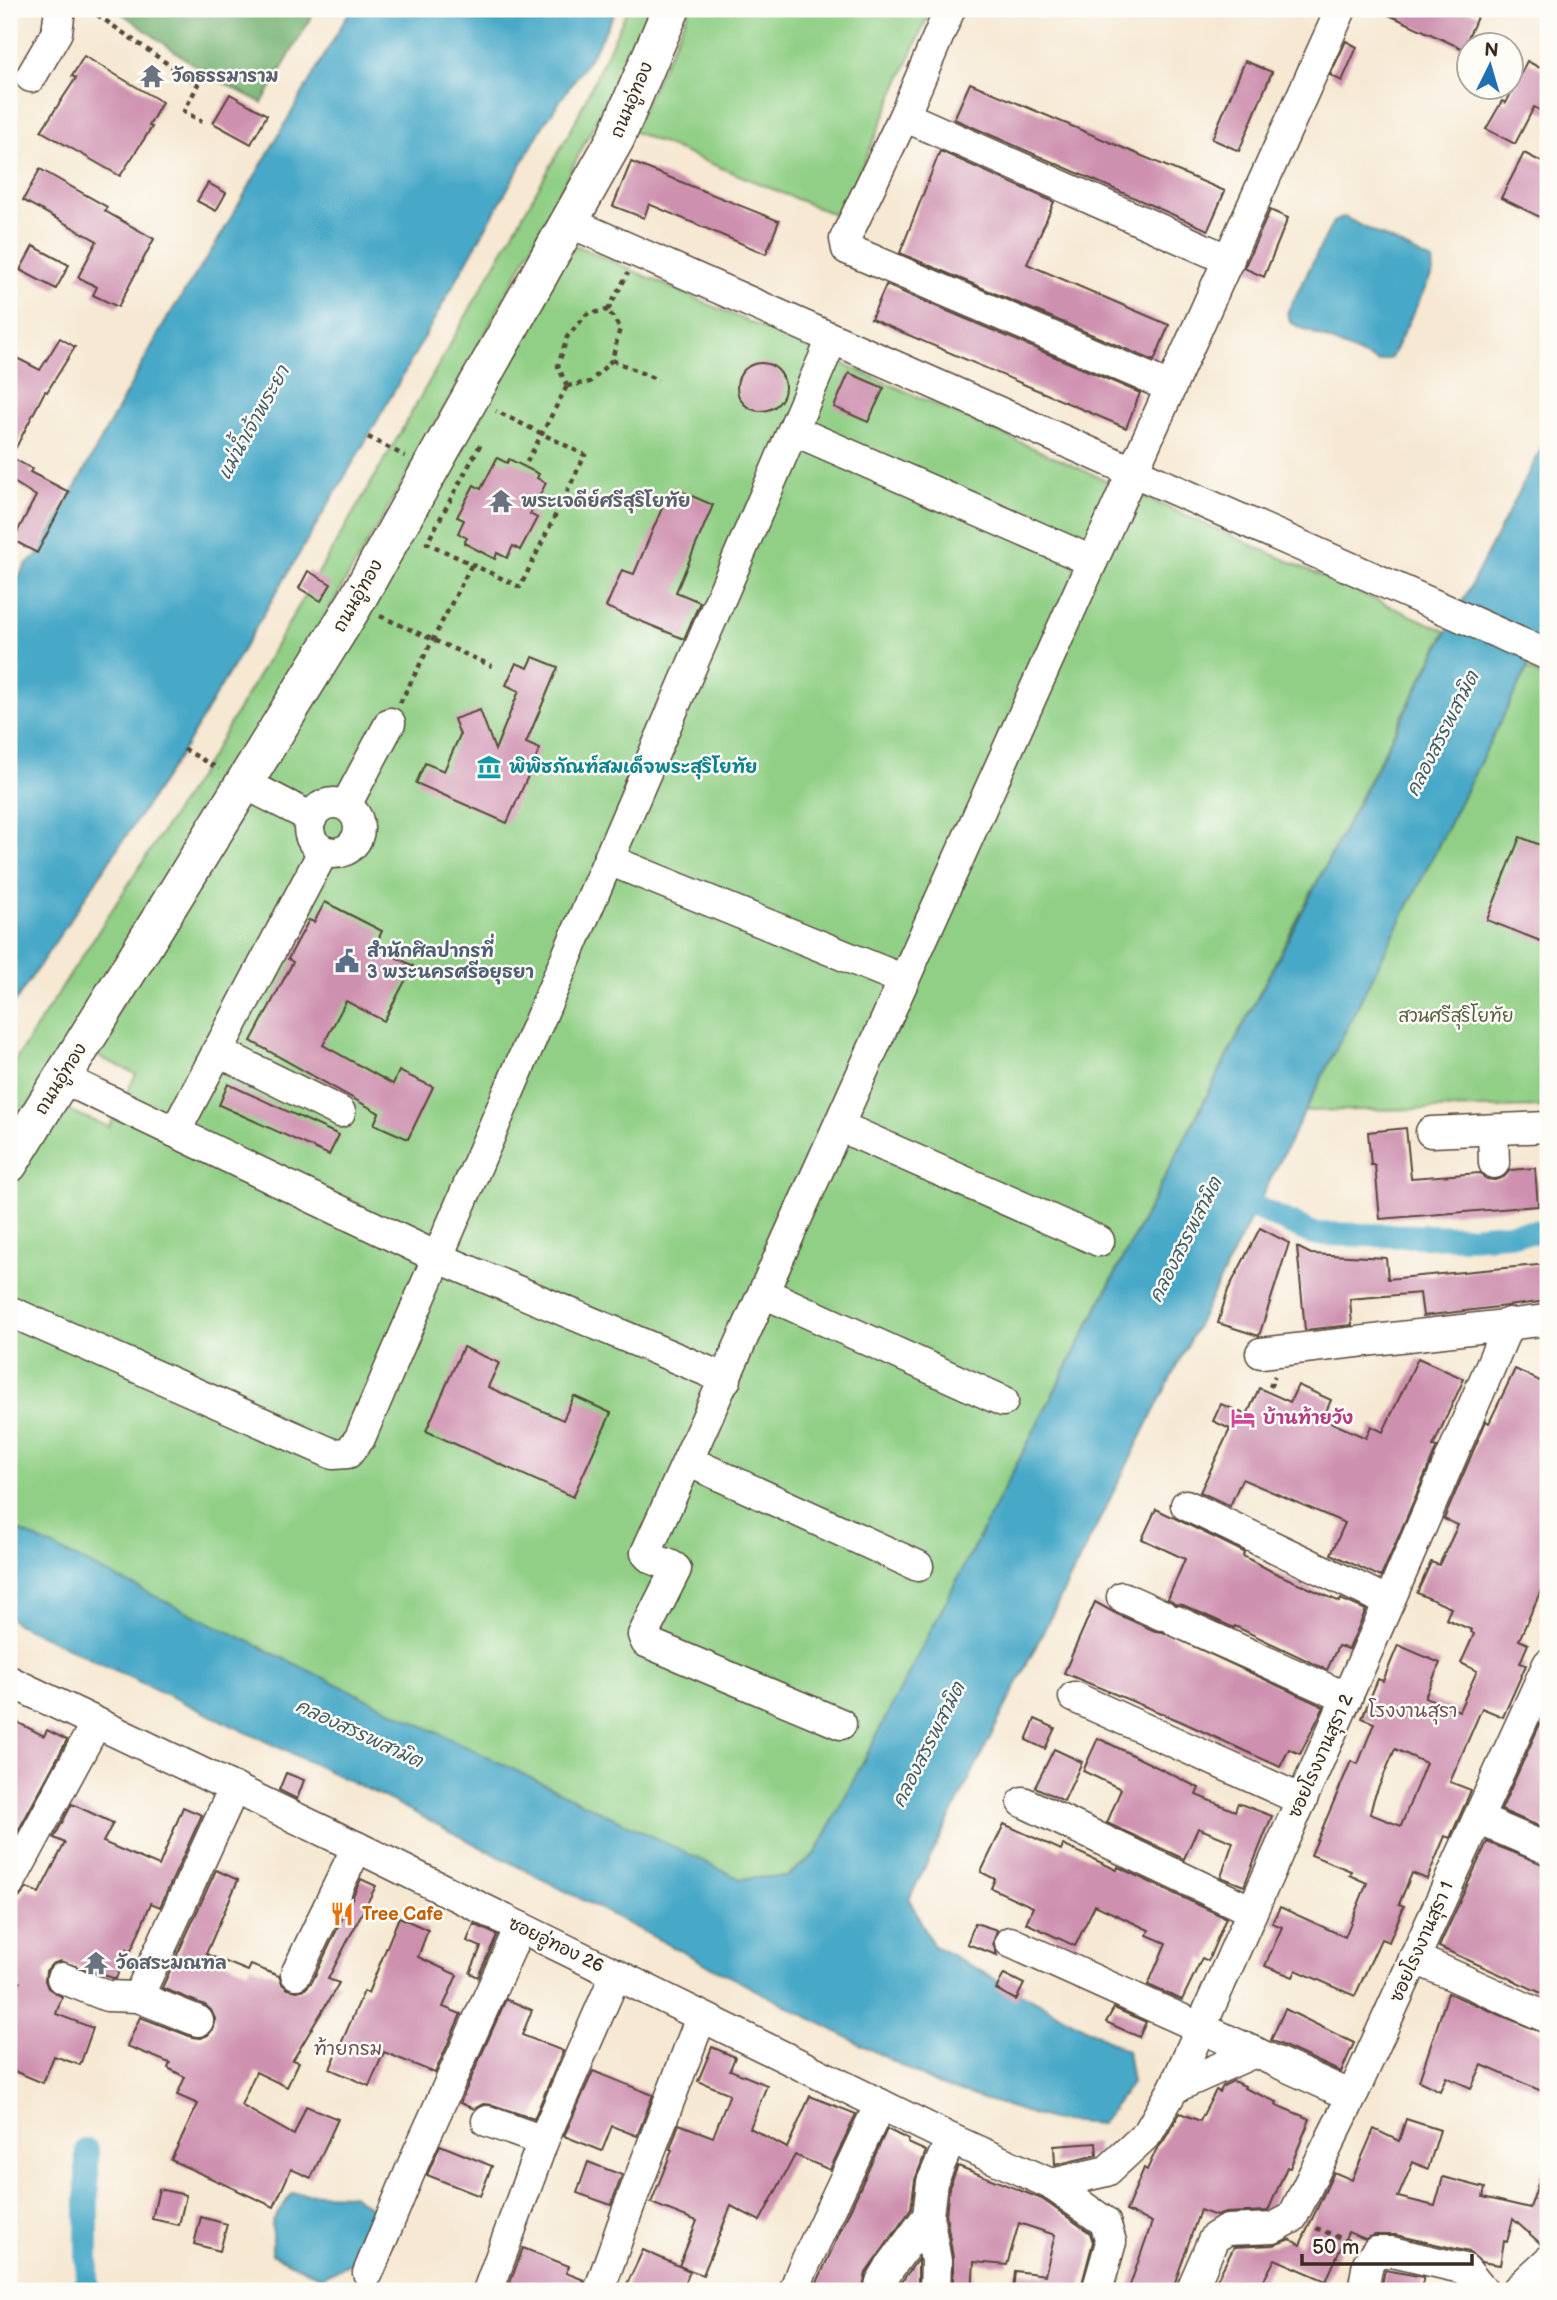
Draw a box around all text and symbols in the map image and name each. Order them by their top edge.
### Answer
north arrow [1456,32,1526,102]
text: N [1483,38,1499,63]
street label: ถนนอู่ทอง [605,58,660,142]
temple icon: วัดธรรมาราม [138,62,166,90]
place label: วัดธรรมาราม [172,65,278,87]
water label: แม่น้ำเจ้าพระยา [207,357,296,484]
temple icon: พระเจดีย์ศรีสุริโยทัย [487,487,515,515]
place label: พระเจดีย์ศรีสุริโยทัย [521,488,690,514]
street label: ถนนอู่ทอง [327,555,390,638]
water label: คลองสรรพสามิต [1401,666,1485,800]
museum icon: พิพิธภัณฑ์สมเด็จพระสุริโยทัย [475,753,503,781]
place label: พิพิธภัณฑ์สมเด็จพระสุริโยทัย [509,754,757,780]
place label: สำนักศิลปากรที่ 3 พระนครศรีอยุธยา [367,933,534,985]
public building icon: สำนักศิลปากรที่ 3 พระนครศรีอยุธยา [333,947,361,975]
park label: สวนศรีสุริโยทัย [1398,1003,1514,1030]
street label: ถนนอู่ทอง [29,1038,94,1120]
water label: คลองสรรพสามิต [1144,1172,1228,1306]
hotel icon: บ้านท้ายวัง [1229,1404,1257,1432]
place label: บ้านท้ายวัง [1263,1406,1353,1429]
water label: คลองสรรพสามิต [887,1677,971,1811]
street label: ซอยโรงงานสุรา 2 [1282,1689,1361,1822]
water label: คลองสรรพสามิต [292,1694,428,1774]
district label: โรงงานสุรา [1369,1698,1457,1725]
street label: ซอยโรงงานสุรา 1 [1383,1877,1461,2007]
restaurant icon: Tree Cafe [328,1900,356,1928]
place label: Tree Cafe [362,1904,443,1925]
street label: ซอยอู่ทอง 26 [503,1911,608,1980]
temple icon: วัดสระมณฑล [82,1949,110,1977]
place label: วัดสระมณฑล [116,1952,227,1974]
district label: ท้ายกรม [314,2037,382,2061]
scale bar [1302,2223,1471,2267]
text: 50 m [1312,2235,1359,2260]

